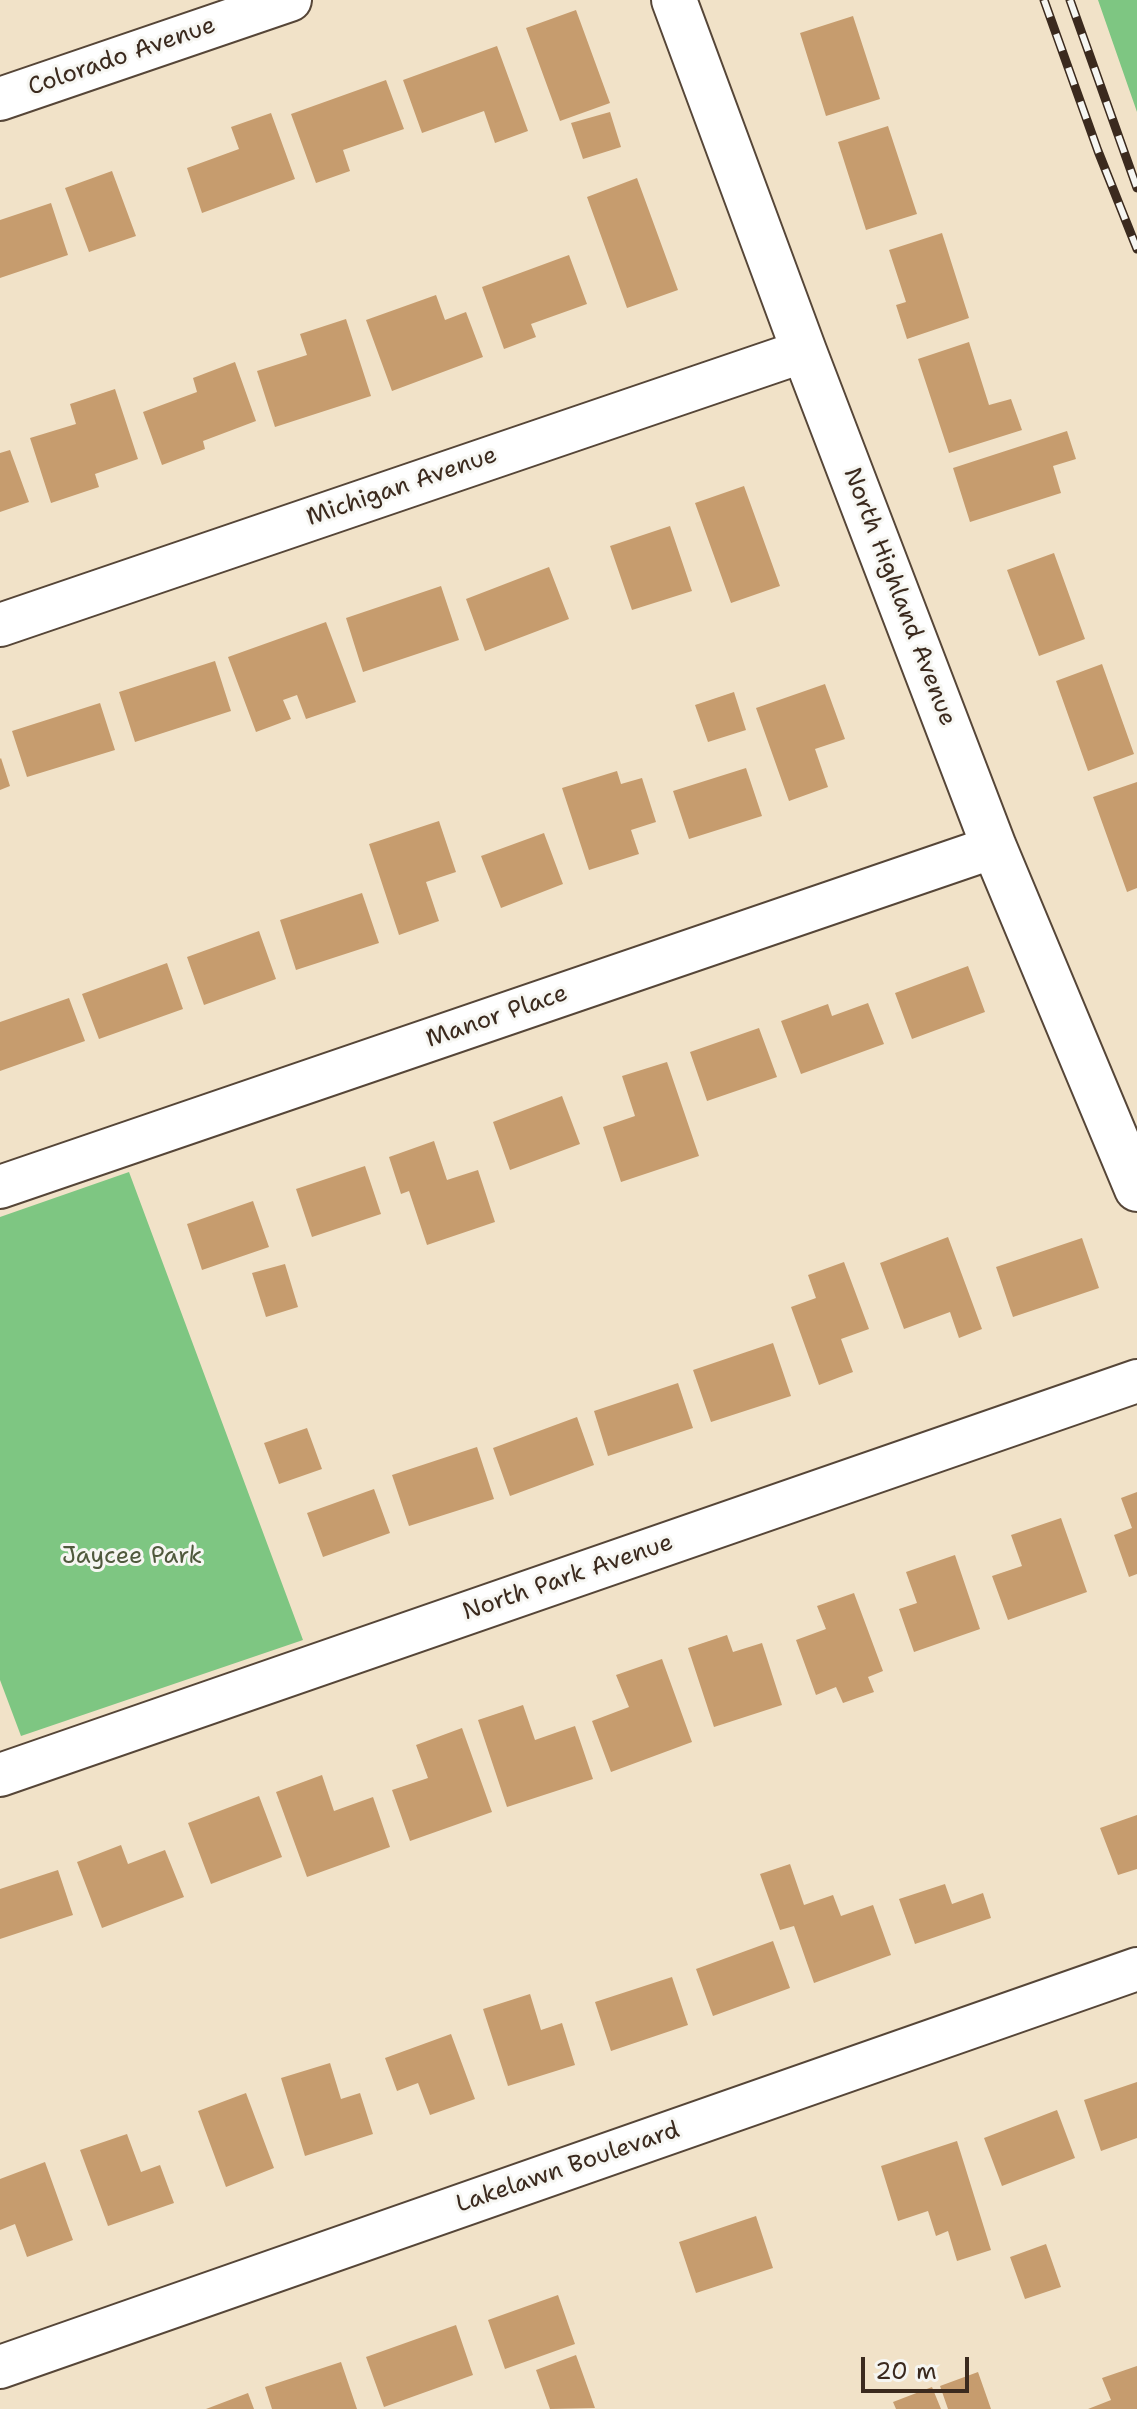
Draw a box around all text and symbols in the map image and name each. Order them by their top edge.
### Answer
street label: Colorado Avenue [24,11,220,103]
street label: Michigan Avenue [303,441,501,533]
street label: North Highland Avenue [836,464,962,730]
street label: Manor Place [423,979,571,1055]
street label: North Park Avenue [459,1528,677,1628]
park label: Jaycee Park [62,1543,202,1571]
street label: Lakelawn Boulevard [452,2116,684,2220]
scale bar [865,2341,973,2391]
text: 20 m [875,2355,937,2387]

